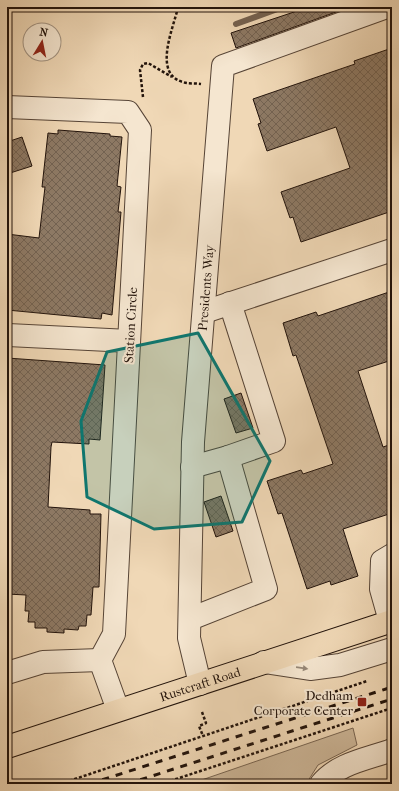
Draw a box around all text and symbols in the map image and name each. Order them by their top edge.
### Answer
north arrow [22,22,62,62]
text: N [38,26,50,40]
street label: Presidents Way [195,243,217,331]
street label: Station Circle [121,286,140,363]
street label: Rustcraft Road [158,664,243,705]
one-way arrow [296,665,309,671]
place label: Dedham Corporate Center [254,688,353,718]
marker: Dedham Corporate Center [356,696,368,708]

